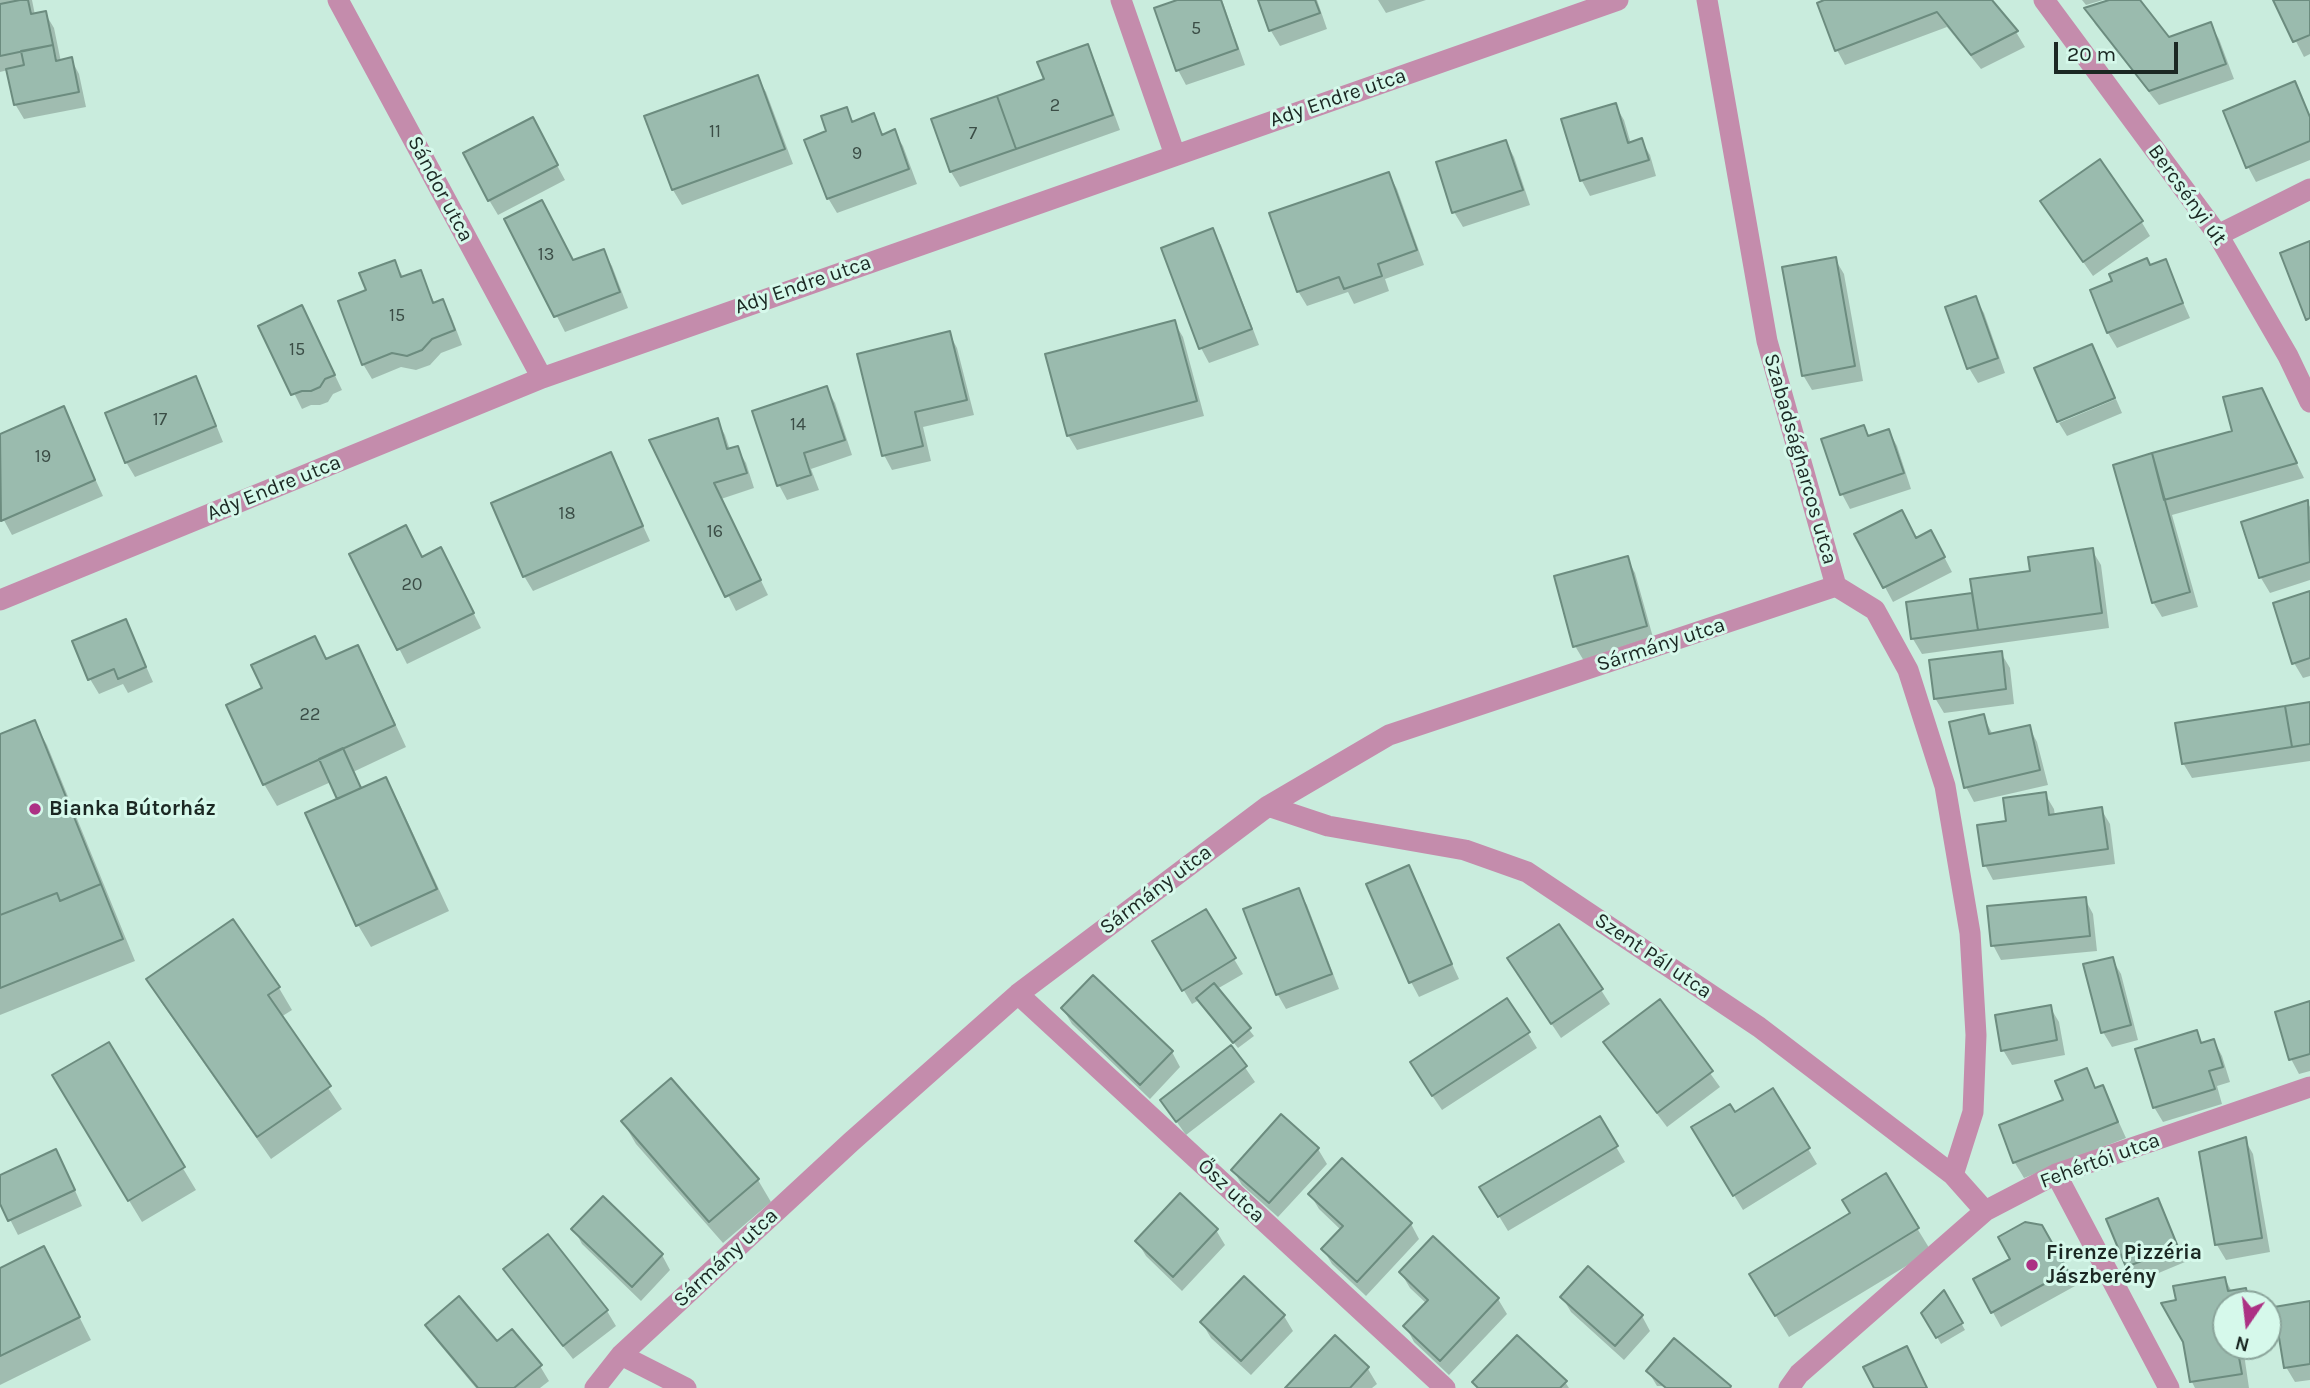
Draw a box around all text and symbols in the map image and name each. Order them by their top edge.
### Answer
house number: 5 [1191,18,1201,40]
scale bar [2058,28,2182,72]
text: 20 m [2067,42,2116,66]
street label: Ady Endre utca [1267,63,1409,133]
house number: 2 [1050,95,1060,117]
house number: 11 [709,121,721,143]
house number: 7 [969,123,977,145]
street label: Sándor utca [402,132,478,246]
street label: Bercsényi út [2142,140,2232,250]
house number: 9 [852,143,862,165]
house number: 13 [538,244,554,266]
street label: Ady Endre utca [732,250,874,320]
house number: 15 [389,305,405,327]
house number: 15 [289,339,305,361]
street label: Szabadságharcos utca [1758,351,1842,567]
house number: 17 [153,409,167,431]
house number: 14 [790,414,806,436]
house number: 19 [35,446,51,468]
street label: Ady Endre utca [203,450,345,526]
house number: 18 [558,503,576,525]
house number: 16 [707,521,723,543]
house number: 20 [401,574,423,596]
street label: Sármány utca [1594,612,1728,678]
house number: 22 [300,704,320,726]
place label: Bianka Bútorház [49,796,216,822]
marker: Bianka Bútorház [27,801,43,817]
street label: Sármány utca [1095,840,1217,940]
street label: Szent Pál utca [1590,908,1716,1004]
street label: Fehértói utca [2037,1128,2163,1194]
street label: Ősz utca [1192,1154,1270,1228]
street label: Sármány utca [669,1203,783,1313]
place label: Firenze Pizzéria Jászberény [2046,1240,2202,1290]
marker: Firenze Pizzéria Jászberény [2024,1257,2040,1273]
north arrow [2212,1290,2282,1360]
text: N [2233,1331,2252,1356]

